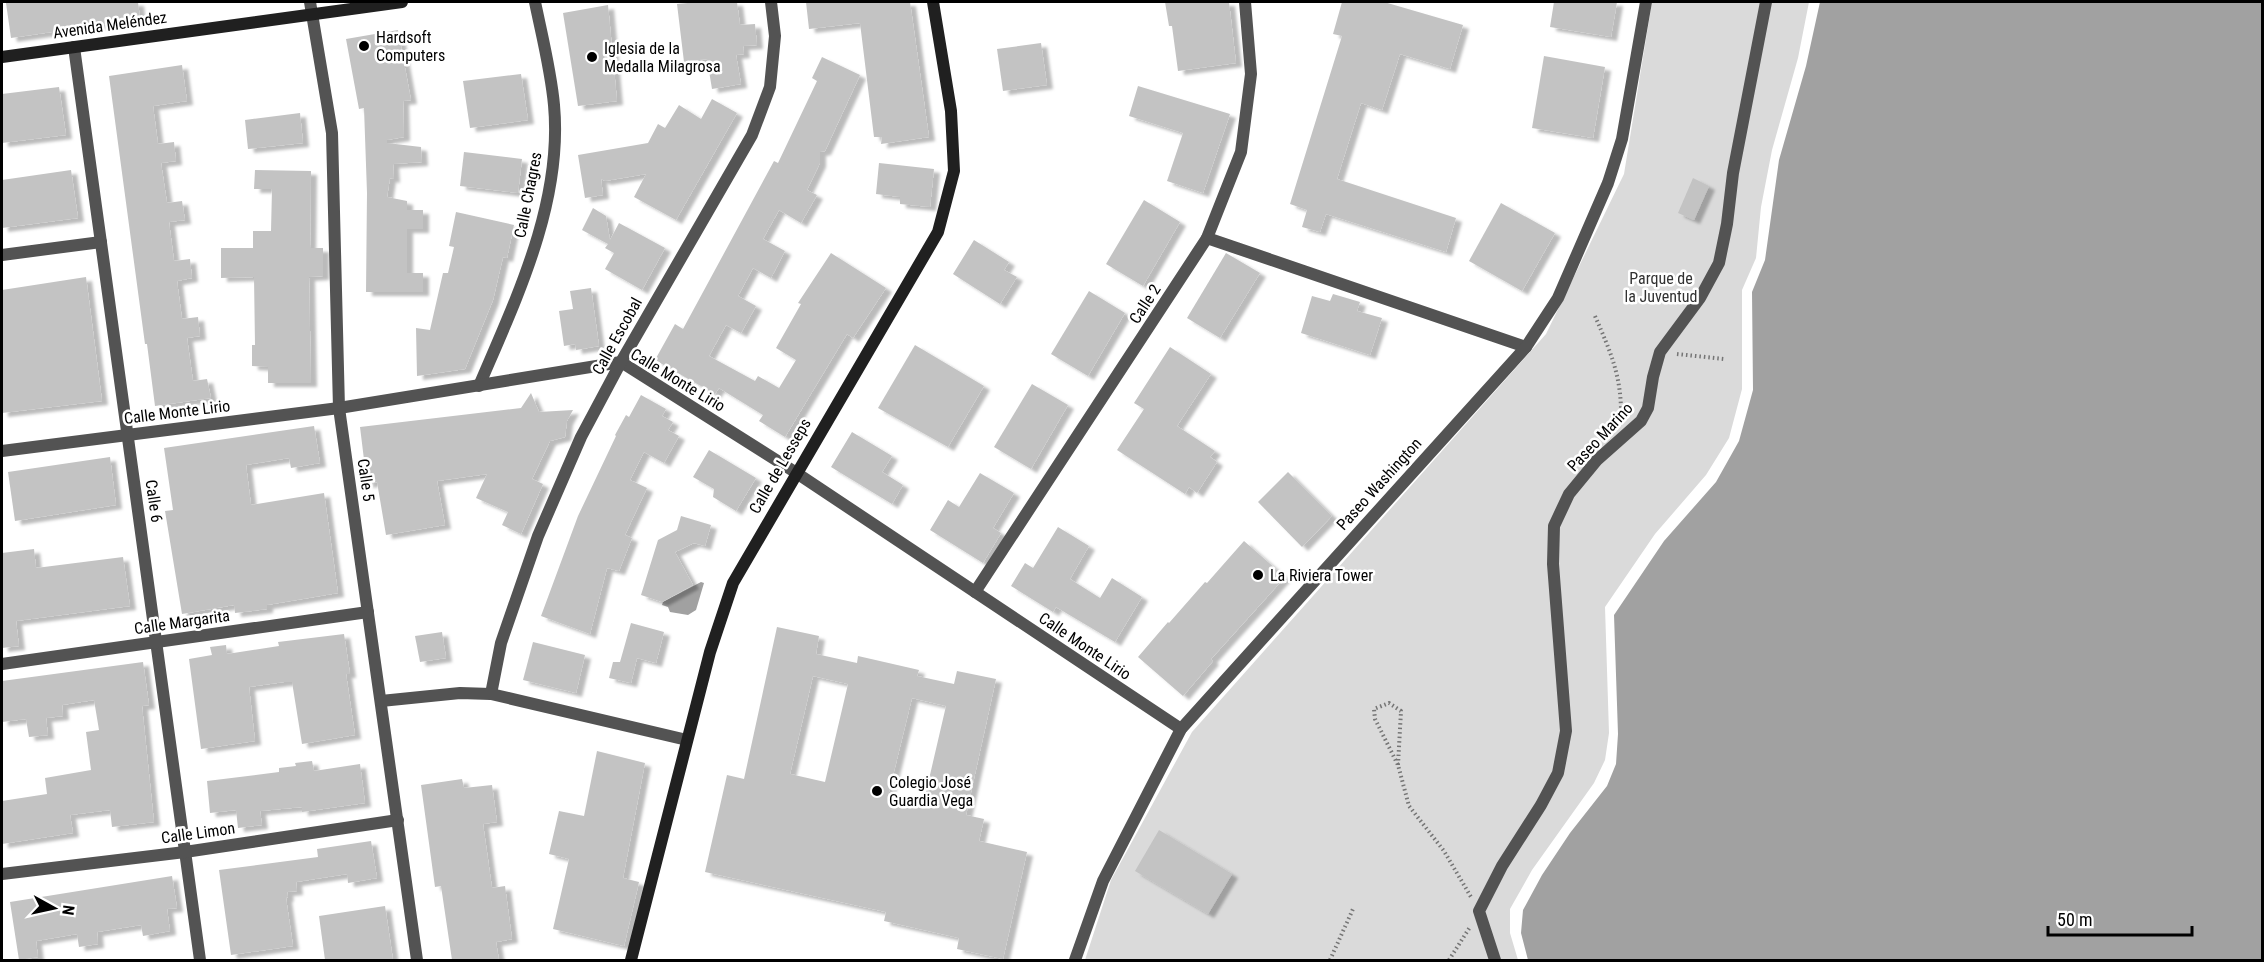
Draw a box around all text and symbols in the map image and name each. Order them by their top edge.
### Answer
street label: Avenida Meléndez [52,8,168,42]
place label: Hardsoft Computers [376,28,445,65]
marker: Hardsoft Computers [357,39,371,53]
place label: Iglesia de la Medalla Milagrosa [604,39,721,76]
marker: Iglesia de la Medalla Milagrosa [585,50,599,64]
street label: Calle Chagres [510,150,546,240]
park label: Parque de la Juventud [1625,269,1697,306]
street label: Calle 2 [1125,281,1165,327]
street label: Calle Escobal [588,294,646,378]
street label: Calle Monte Lirio [627,344,729,416]
street label: Calle Monte Lirio [123,396,231,428]
street label: Paseo Marino [1563,399,1637,475]
street label: Calle de Lesseps [745,415,815,517]
street label: Paseo Washington [1333,434,1425,534]
street label: Calle 5 [354,457,378,503]
street label: Calle 6 [142,478,166,524]
place label: La Riviera Tower [1270,566,1373,585]
marker: La Riviera Tower [1251,568,1265,582]
street label: Calle Margarita [133,606,231,638]
street label: Calle Monte Lirio [1035,608,1135,684]
place label: Colegio José Guardia Vega [889,773,973,810]
marker: Colegio José Guardia Vega [870,784,884,798]
street label: Calle Limon [160,818,236,848]
north arrow [24,878,84,938]
scale bar [2048,899,2192,937]
text: N [58,904,78,916]
text: 50 m [2057,909,2092,930]

